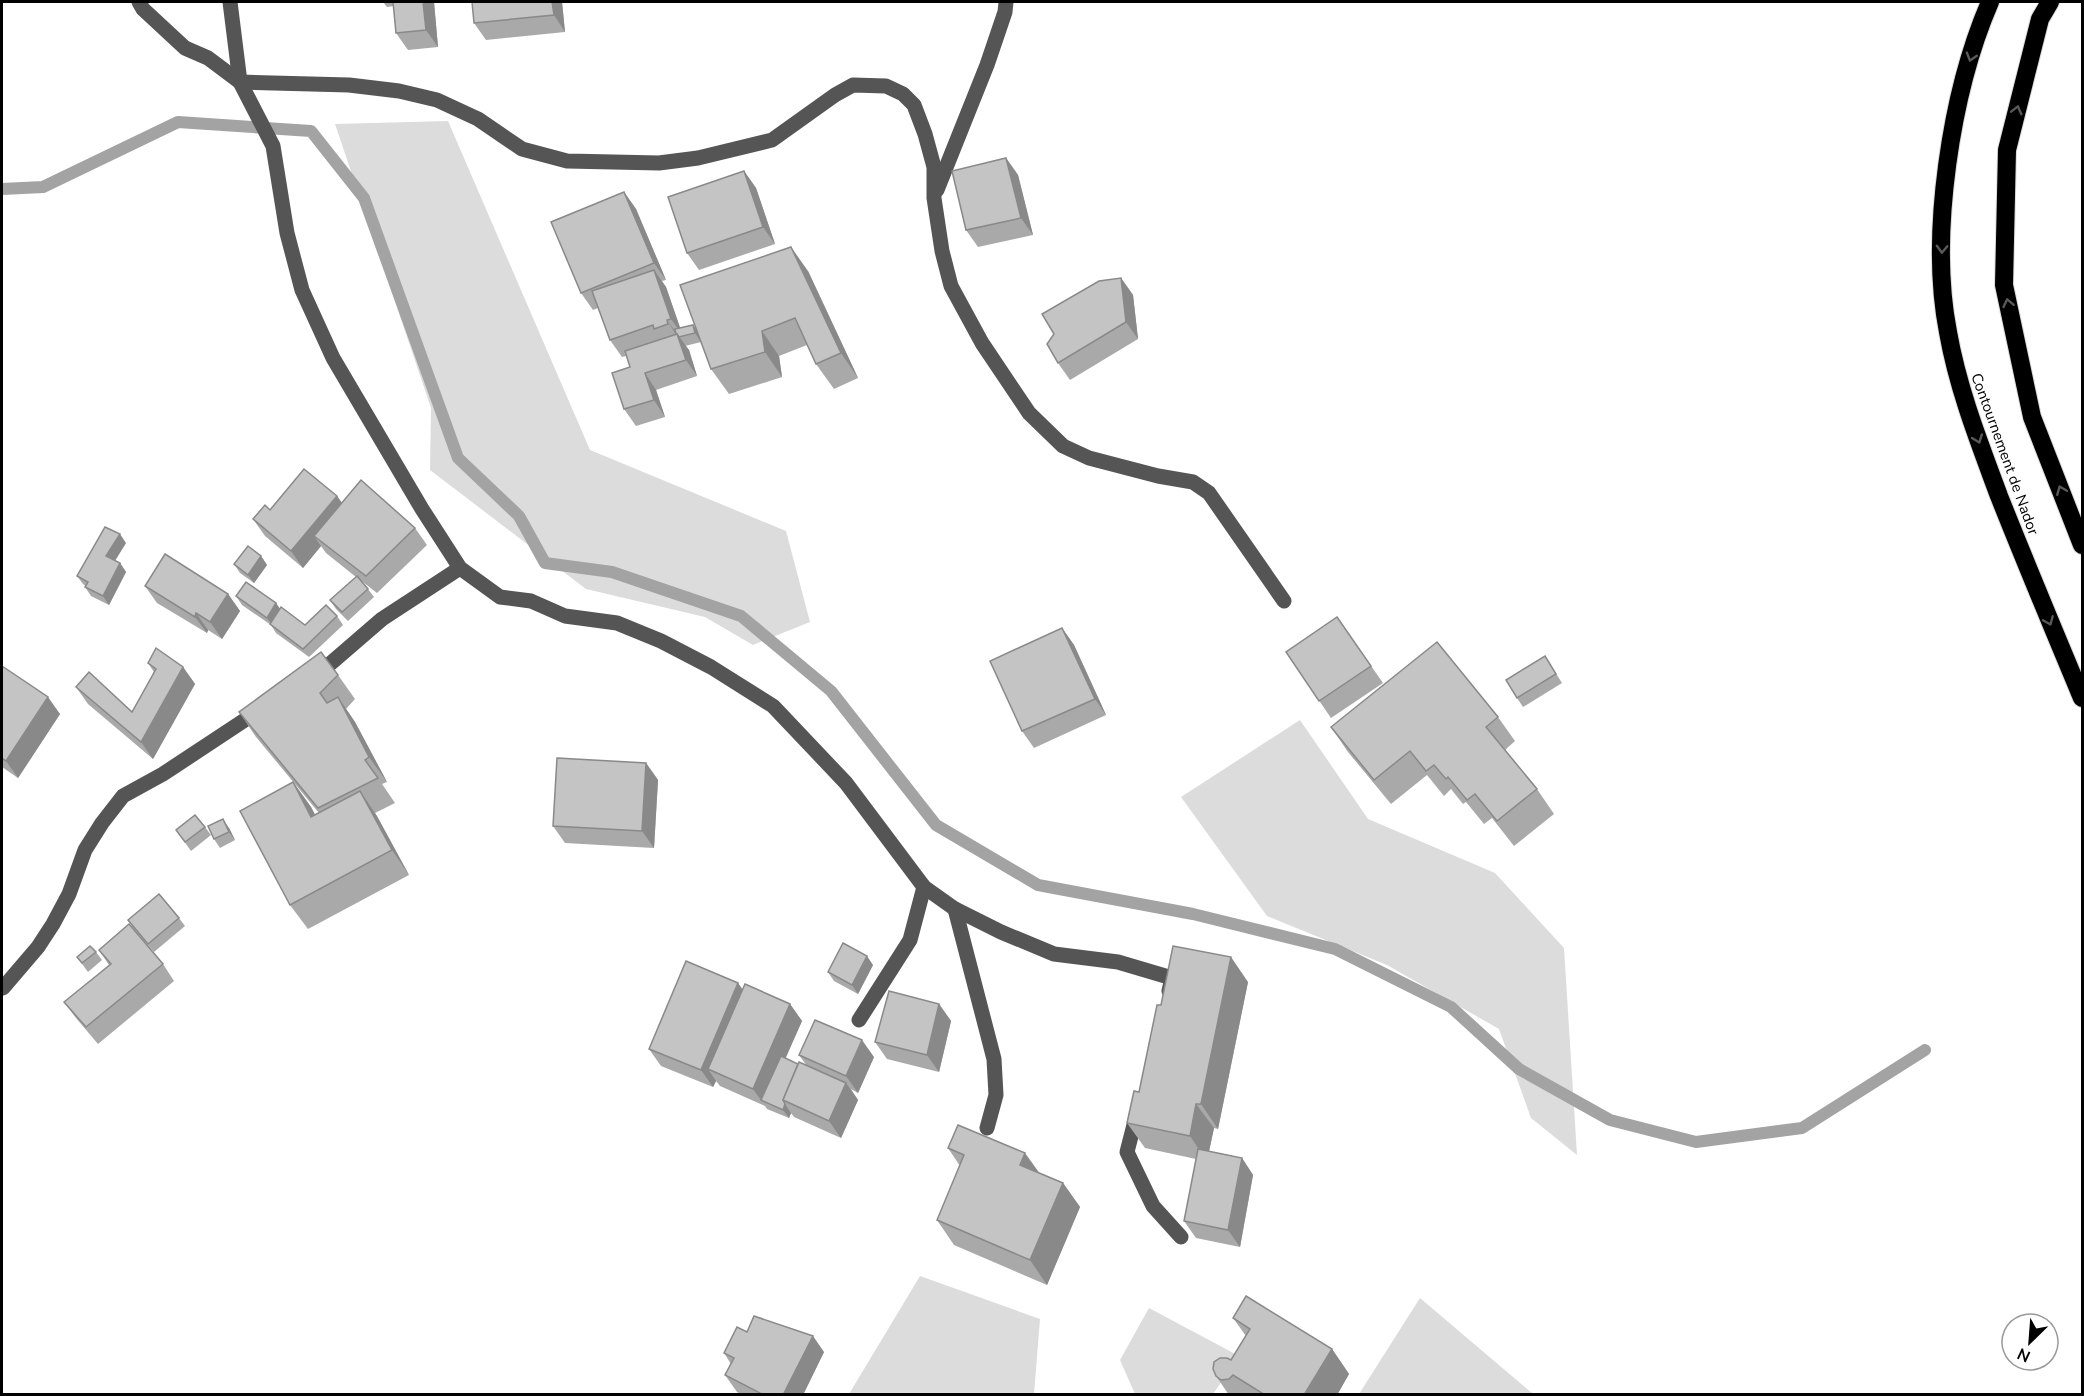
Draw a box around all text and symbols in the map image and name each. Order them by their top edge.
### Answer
one-way arrow [1965,51,1978,62]
one-way arrow [2009,105,2022,115]
one-way arrow [1936,244,1948,253]
one-way arrow [2002,299,2015,309]
street label: Contournement de Nador [1966,370,2044,538]
one-way arrow [1970,433,1983,444]
one-way arrow [2056,486,2068,497]
one-way arrow [2042,614,2054,625]
north arrow [2000,1312,2060,1372]
text: N [2014,1342,2034,1367]

